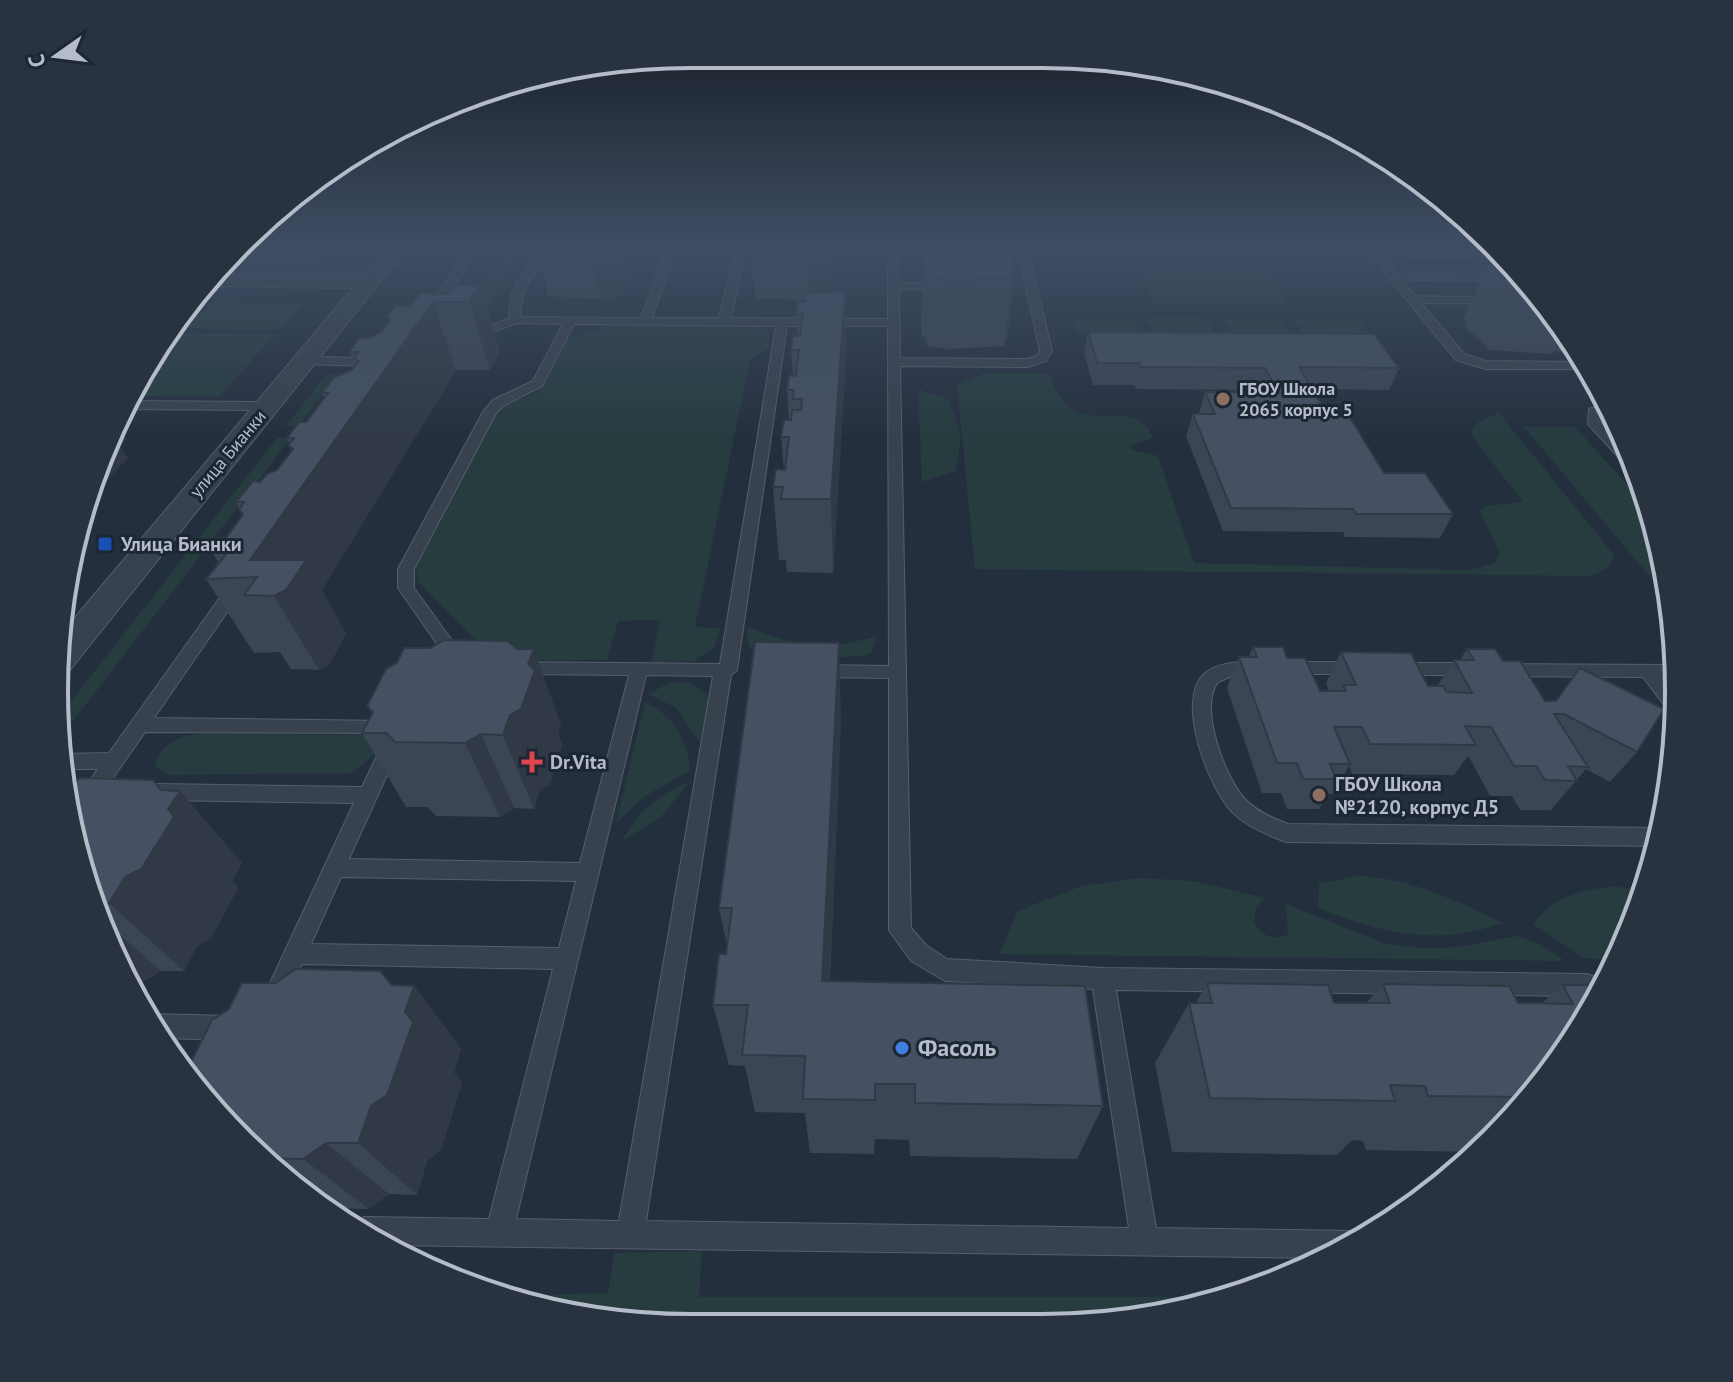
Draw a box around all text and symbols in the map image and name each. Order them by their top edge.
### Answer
north arrow [16,16,96,96]
text: С [22,51,52,70]
place label: ГБОУ Школа 2065 корпус 5 [1239,377,1353,421]
marker: ГБОУ Школа 2065 корпус 5 [1214,390,1232,408]
street label: улица Бианки [184,405,271,502]
place label: Улица Бианки [120,531,242,557]
marker: Улица Бианки [96,535,114,553]
place label: Dr.Vita [550,749,607,775]
marker: Dr.Vita [521,751,543,773]
place label: ГБОУ Школа №2120, корпус Д5 [1335,771,1499,820]
marker: ГБОУ Школа №2120, корпус Д5 [1310,786,1328,804]
place label: Фасоль [918,1032,996,1063]
marker: Фасоль [893,1039,911,1057]

